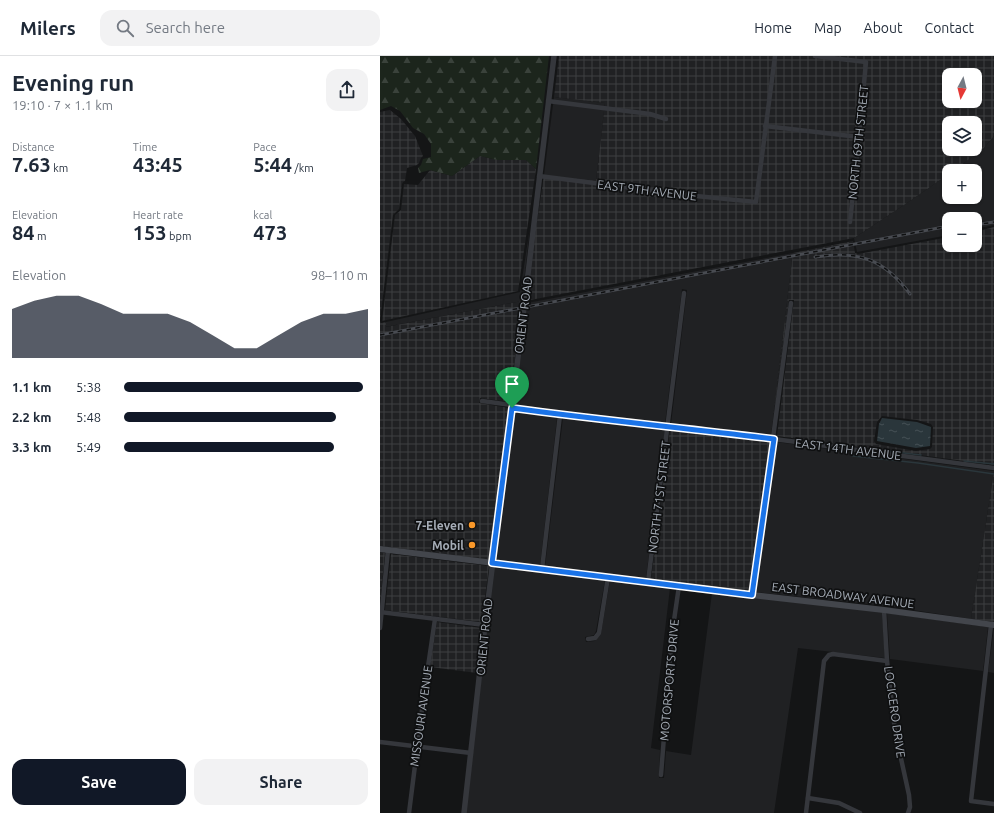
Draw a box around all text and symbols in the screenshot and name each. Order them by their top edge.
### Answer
search box [100,10,380,46]
text: Milers [20,17,76,39]
icon: search [114,17,136,39]
text: Search here [146,19,225,36]
text: Home [754,20,792,36]
text: Map [814,20,842,36]
text: About [864,20,903,36]
text: Contact [925,20,974,36]
north arrow [942,68,982,108]
map controls [942,68,982,252]
button: share [326,69,368,111]
text: Evening run [12,70,134,95]
street label: NORTH 69TH STREET [846,84,871,200]
text: 19:10 · 7 × 1.1 km [12,98,113,112]
button: layers [942,116,982,156]
text: Distance [12,141,55,153]
text: Time [133,141,157,153]
text: Pace [253,141,277,153]
text: 7.63 [12,153,51,176]
text: 43:45 [133,153,183,176]
text: 5:44 [253,153,292,176]
text: km [51,162,68,174]
text: /km [292,162,314,174]
button: + [942,164,982,204]
street label: EAST 9TH AVENUE [596,177,698,203]
text: Elevation [12,209,58,221]
text: Heart rate [133,209,183,221]
text: kcal [253,209,272,221]
button: − [942,212,982,252]
text: 84 [12,221,35,244]
text: 153 [133,221,167,244]
text: 473 [253,221,287,244]
text: m [35,230,47,242]
text: bpm [167,230,191,242]
text: Elevation [12,268,66,282]
text: 98–110 m [311,268,368,282]
street label: ORIENT ROAD [512,276,534,354]
pin [495,367,529,408]
icon: arrive [501,373,523,395]
text: 1.1 km [12,380,51,394]
text: 5:38 [76,380,101,394]
text: 2.2 km [12,410,51,424]
text: 5:48 [76,410,101,424]
street label: EAST 14TH AVENUE [794,436,902,462]
text: 3.3 km [12,440,51,454]
text: 5:49 [76,440,101,454]
street label: NORTH 71ST STREET [646,440,672,554]
place label: 7-Eleven [415,519,464,532]
marker: 7-Eleven [467,520,477,530]
place label: Mobil [432,539,464,552]
marker: Mobil [467,540,477,550]
street label: EAST BROADWAY AVENUE [771,580,915,610]
street label: ORIENT ROAD [473,598,495,676]
street label: MOTORSPORTS DRIVE [657,618,681,741]
street label: MISSOURI AVENUE [407,664,435,767]
street label: LOCICERO DRIVE [882,665,908,759]
button: Save [12,759,186,805]
button: Share [194,759,368,805]

